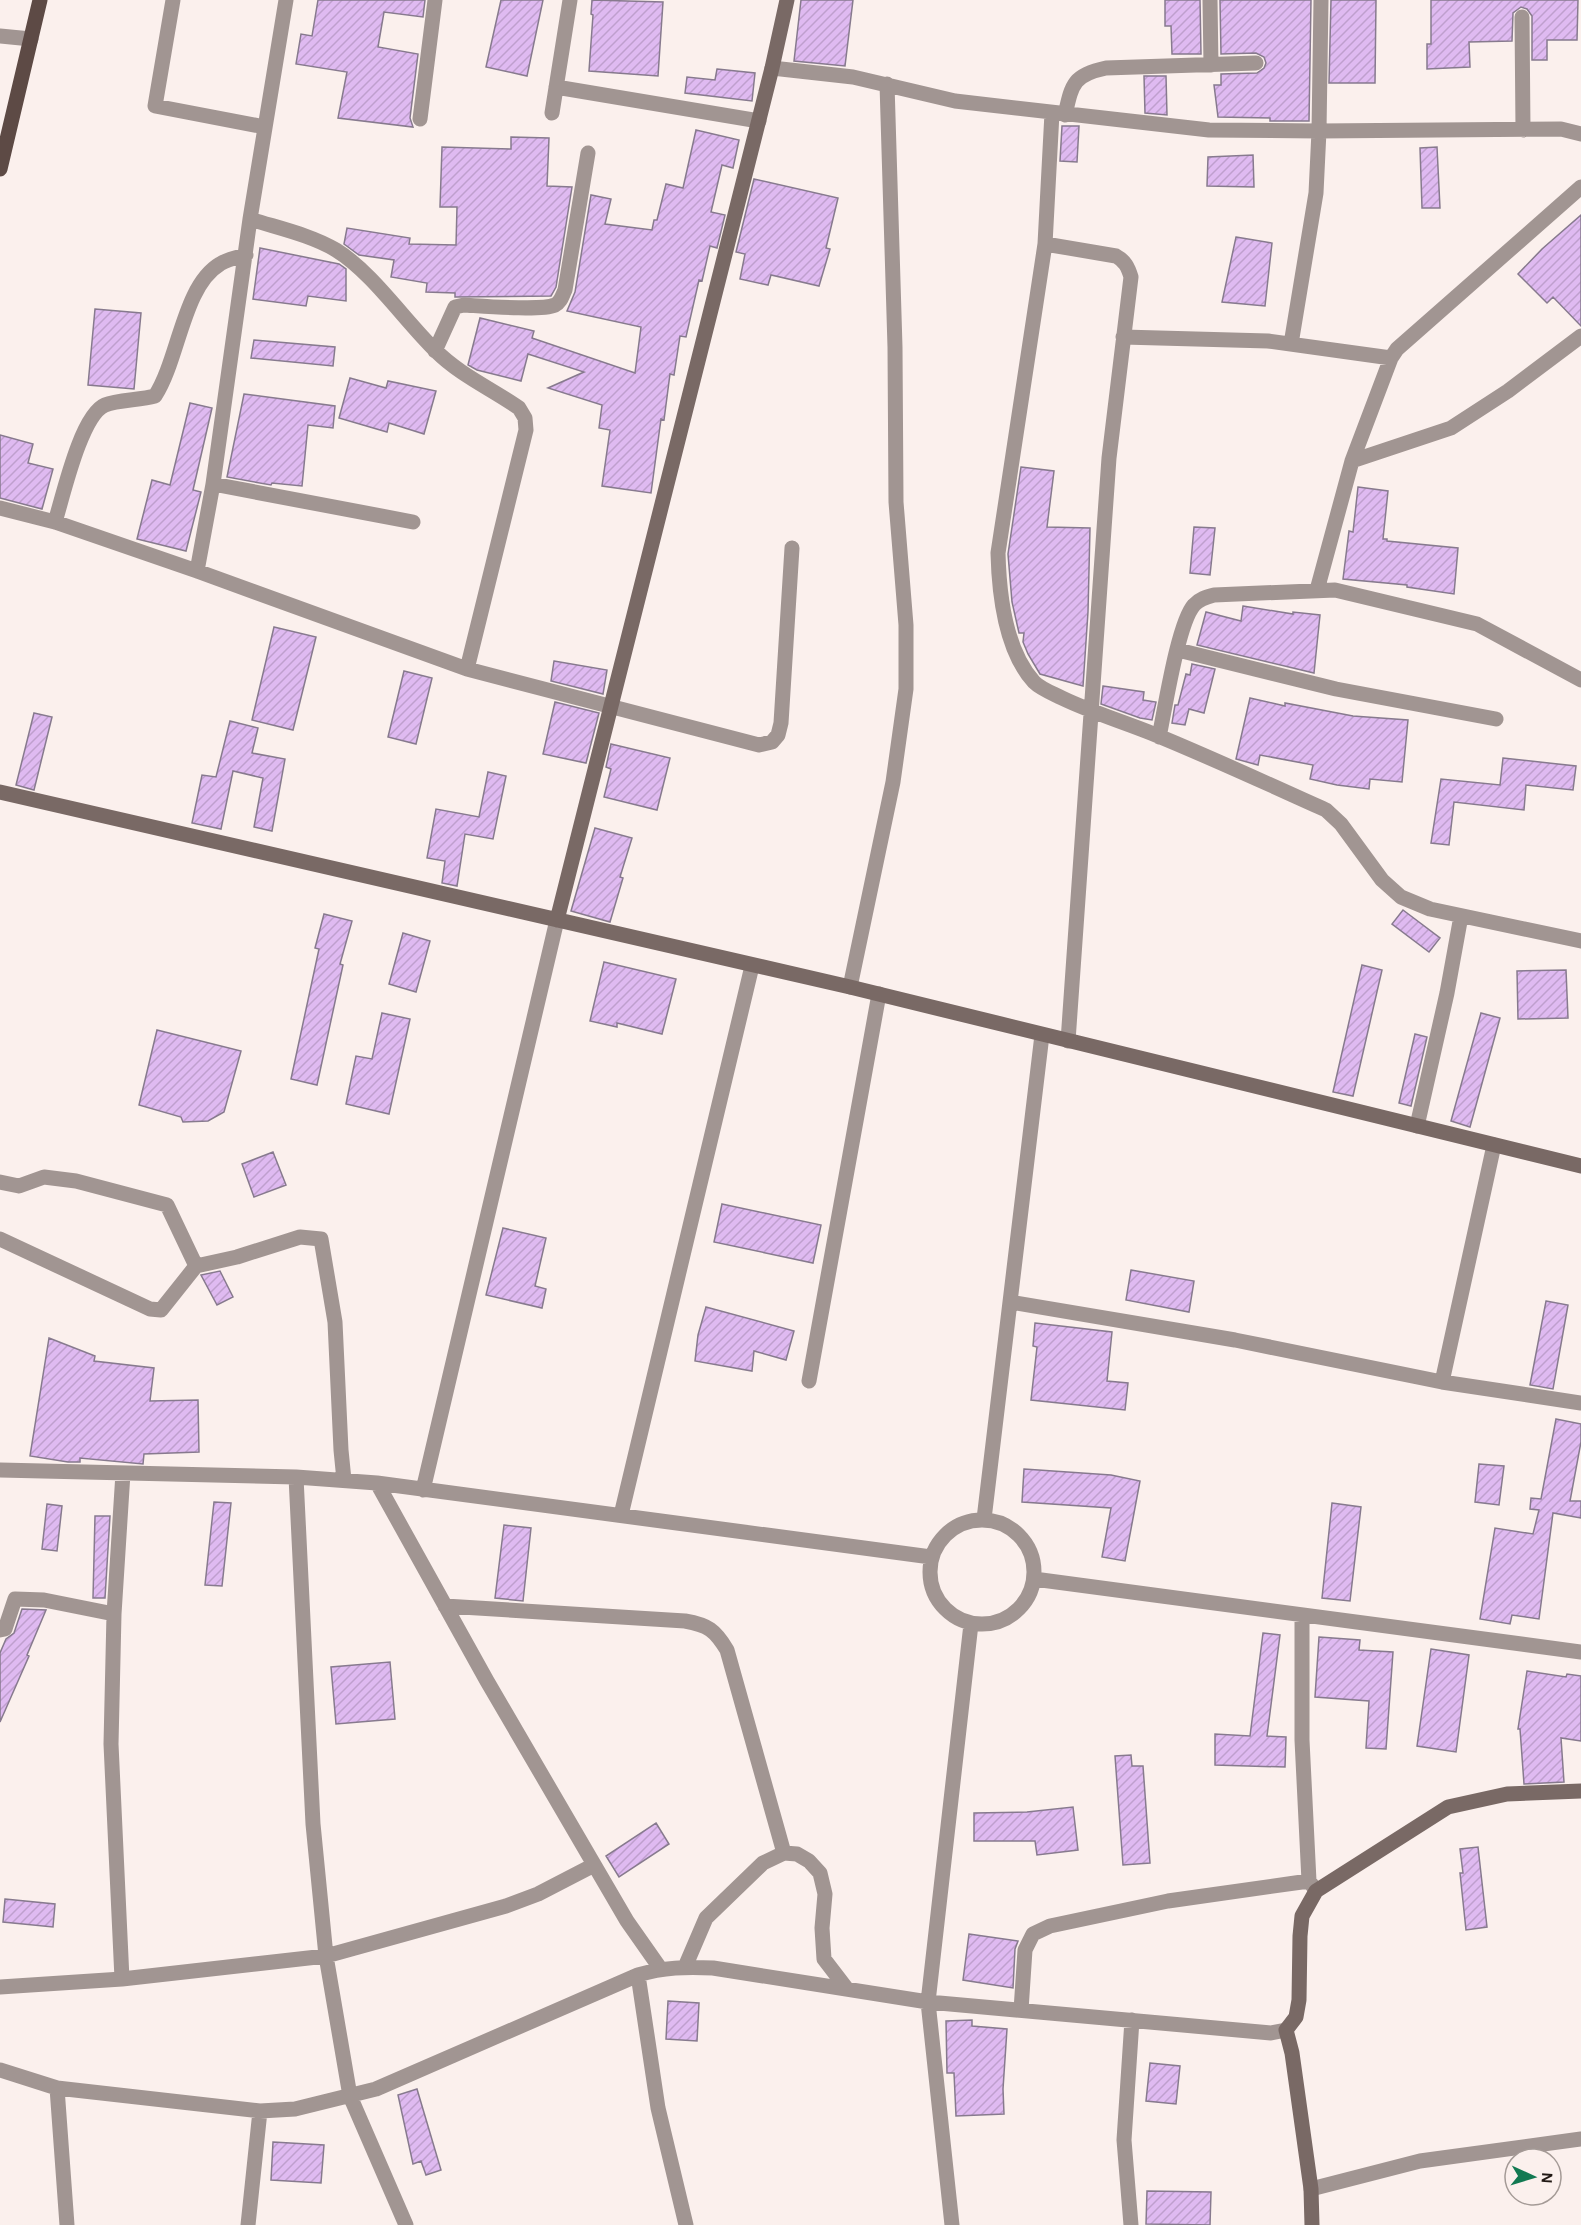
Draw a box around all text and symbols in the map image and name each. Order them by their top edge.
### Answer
north arrow [1503,2147,1563,2207]
text: N [1539,2172,1555,2184]

